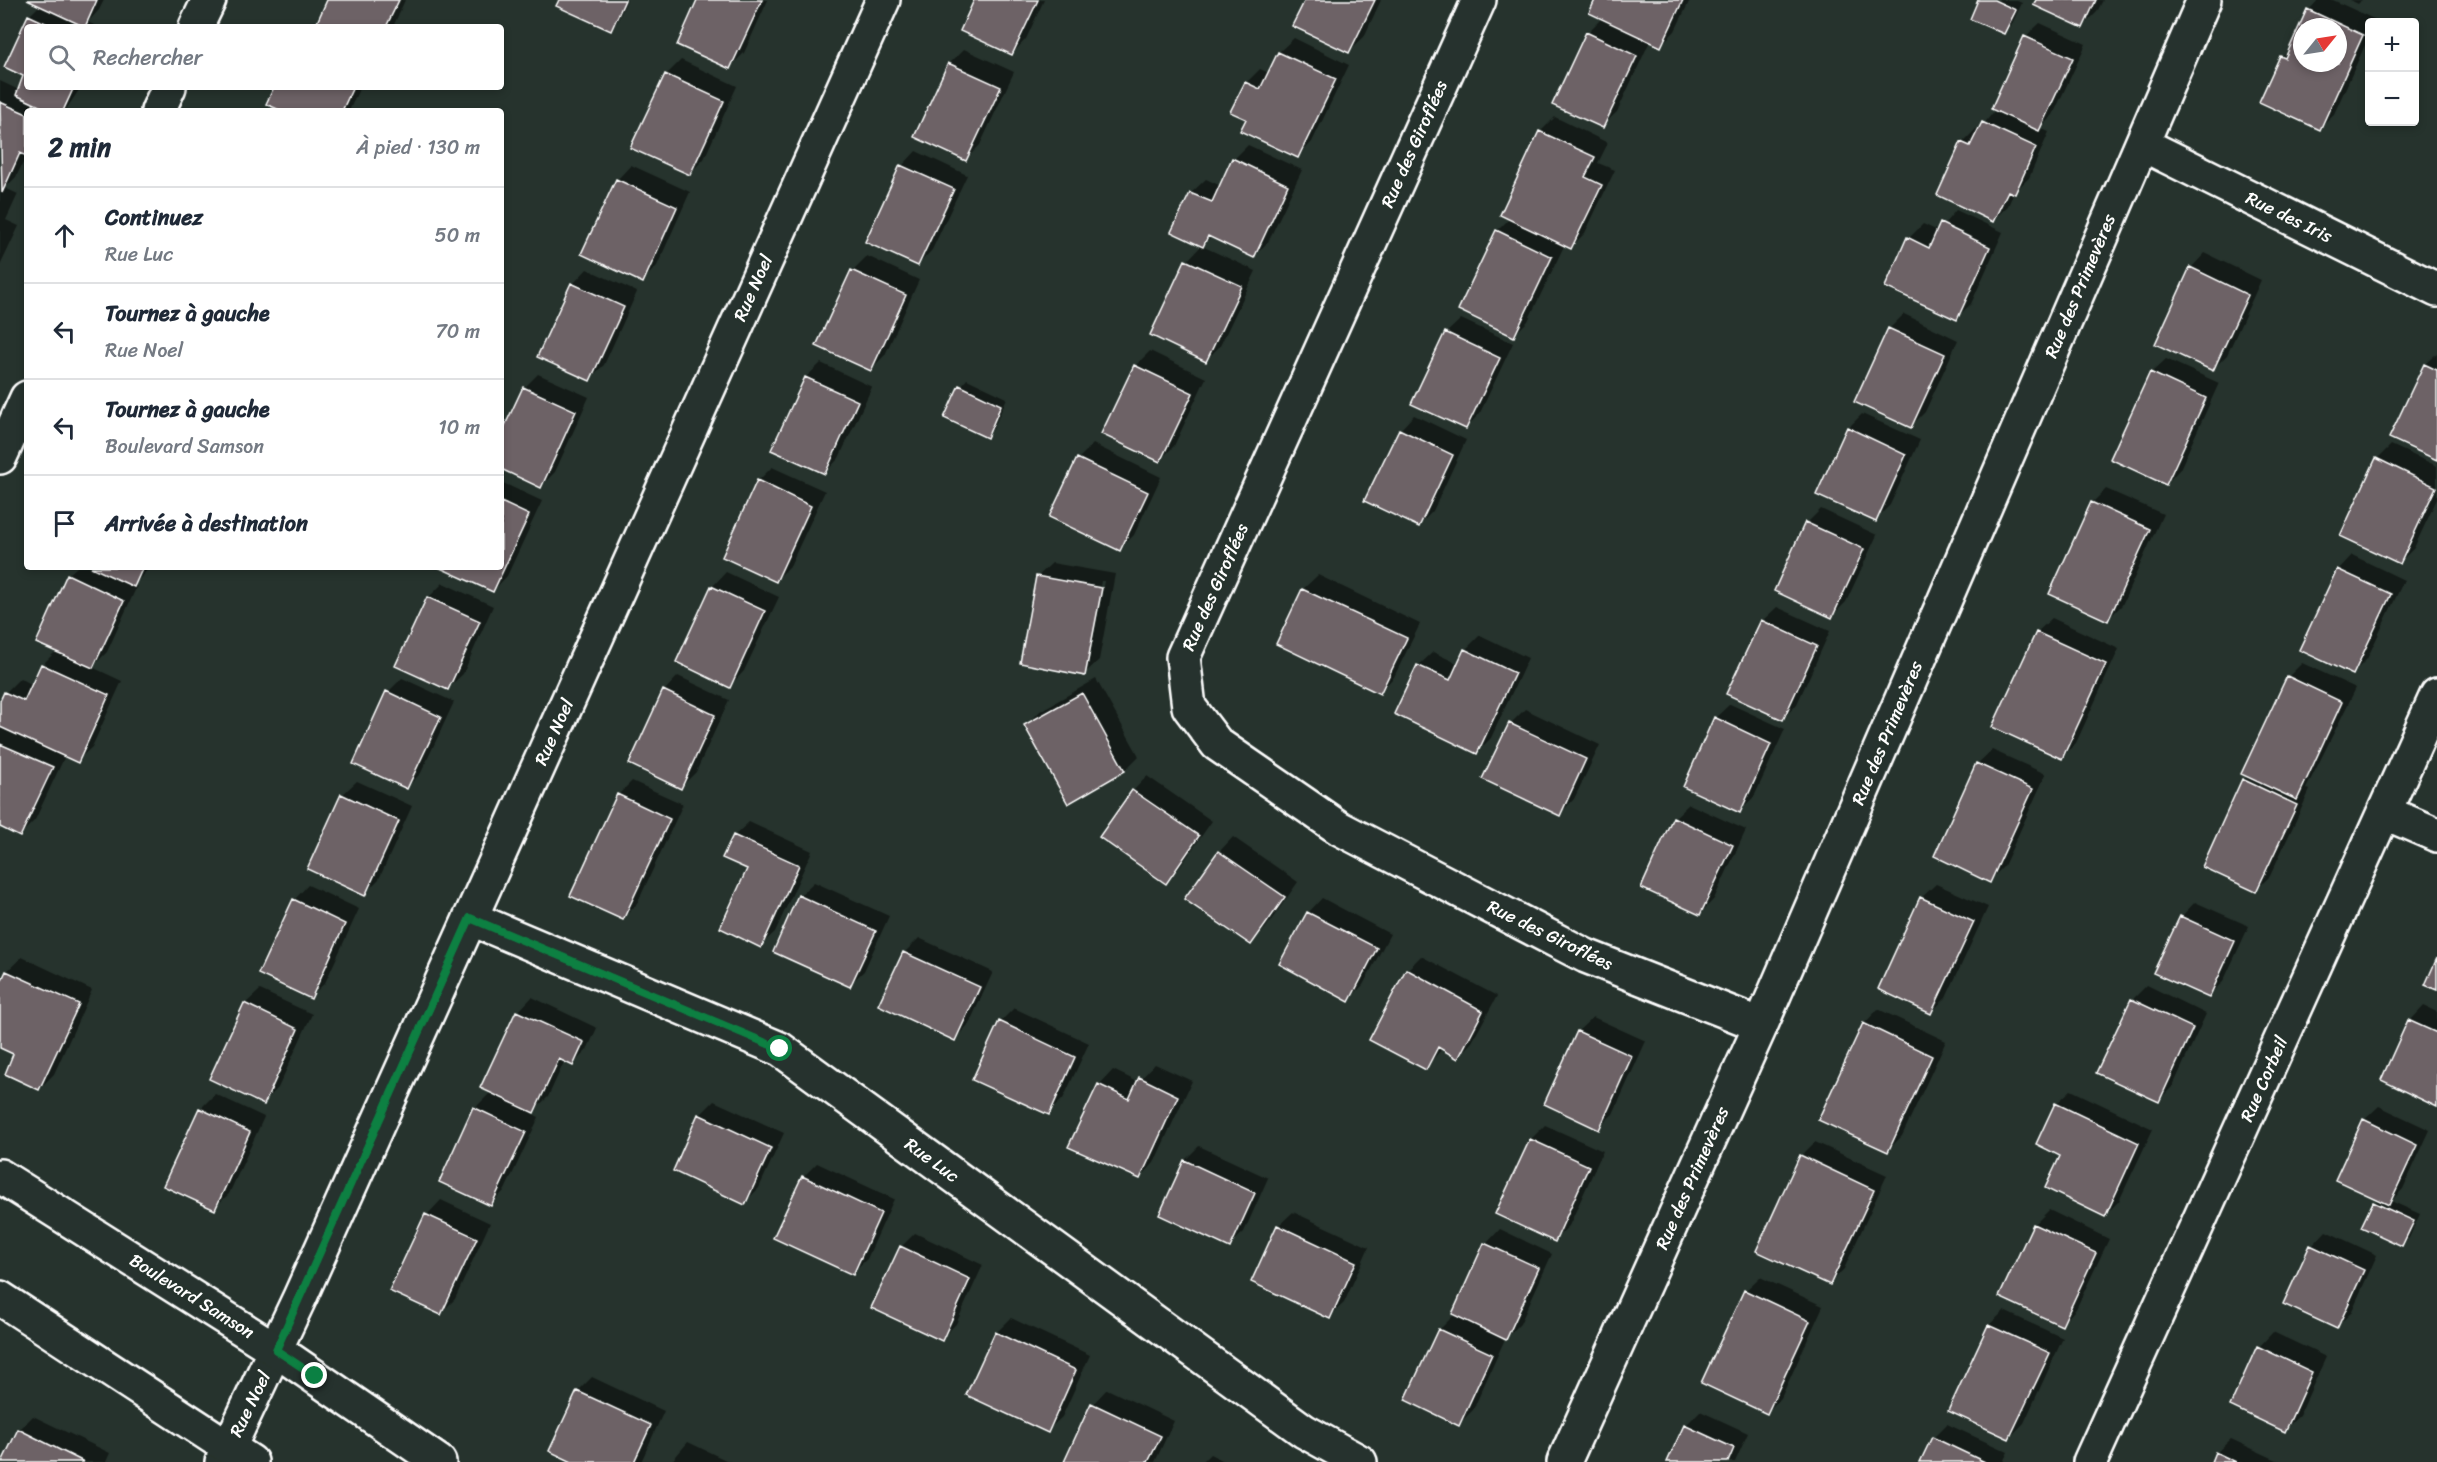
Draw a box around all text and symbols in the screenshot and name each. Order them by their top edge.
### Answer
north arrow [2293,18,2347,72]
map controls [2365,18,2419,126]
button: + [2365,18,2419,72]
search box [24,24,504,90]
text: Rechercher [93,38,203,77]
icon: search [45,41,78,74]
button: − [2365,72,2419,126]
street label: Rue des Giroflées [1372,74,1457,213]
text: 2 min [48,124,111,170]
text: À pied · 130 m [356,130,480,165]
street label: Rue des Iris [2240,182,2339,252]
text: Continuez [105,198,203,237]
street label: Rue des Primevères [2035,208,2125,363]
text: 50 m [435,218,480,253]
icon: ahead [48,219,81,252]
text: Rue Luc [105,237,173,272]
street label: Rue Noel [724,249,782,327]
text: Tournez à gauche [105,294,270,333]
text: 70 m [435,314,480,349]
icon: left [48,315,81,348]
text: Rue Noel [105,333,183,368]
text: Tournez à gauche [105,390,270,429]
text: 10 m [438,410,480,445]
icon: left [48,411,81,444]
text: Boulevard Samson [105,429,264,464]
text: Arrivée à destination [105,504,308,543]
icon: arrive [48,507,81,540]
street label: Rue des Giroflées [1173,517,1258,656]
street label: Rue des Primevères [1842,655,1932,810]
street label: Rue Noel [525,693,583,771]
street label: Rue des Giroflées [1482,891,1619,980]
street label: Rue Corbeil [2231,1030,2297,1127]
route start [766,1035,792,1061]
street label: Rue des Primevères [1646,1101,1738,1255]
street label: Rue Luc [898,1129,966,1191]
street label: Boulevard Samson [123,1245,261,1348]
route end [301,1362,327,1388]
street label: Rue Noel [220,1365,280,1443]

